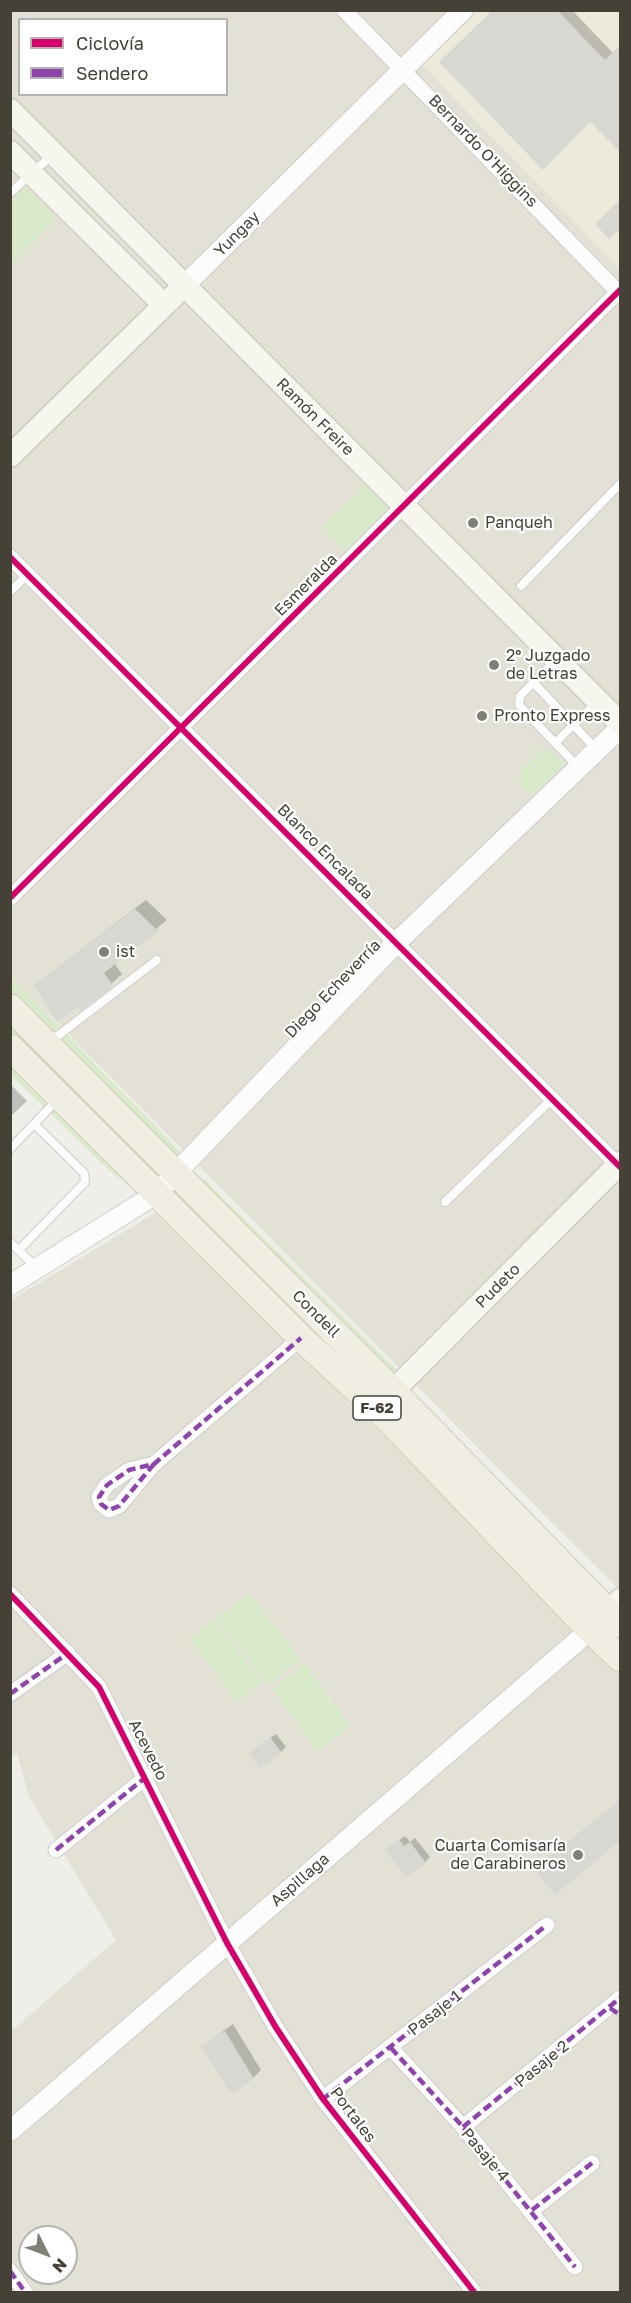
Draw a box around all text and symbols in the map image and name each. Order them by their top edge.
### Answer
legend [18,18,228,96]
text: Ciclovía [76,32,144,54]
text: Sendero [76,62,148,84]
street label: Bernardo O'Higgins [424,91,542,211]
street label: Yungay [210,207,264,261]
street label: Ramón Freire [272,374,358,460]
place label: Panqueh [485,513,553,533]
marker: Panqueh [466,516,480,530]
street label: Esmeralda [271,550,341,620]
place label: 2º Juzgado de Letras [506,646,590,684]
marker: 2º Juzgado de Letras [487,658,501,672]
place label: Pronto Express [494,706,611,726]
marker: Pronto Express [475,709,489,723]
street label: Blanco Encalada [273,800,377,904]
street label: Diego Echeverría [281,936,385,1042]
place label: ist [116,942,135,962]
marker: ist [97,945,111,959]
street label: Pudeto [472,1260,524,1312]
street label: Condell [288,1286,344,1342]
road number: F-62 [353,1396,401,1420]
street label: Acevedo [125,1716,171,1784]
place label: Cuarta Comisaría de Carabineros [434,1836,566,1874]
marker: Cuarta Comisaría de Carabineros [571,1848,585,1862]
street label: Aspillaga [267,1849,333,1911]
street label: Pasaje 1 [405,1986,465,2040]
street label: Pasaje 2 [511,2036,573,2092]
street label: Portales [326,2083,380,2147]
street label: Pasaje 4 [457,2124,513,2186]
north arrow [18,2225,78,2285]
text: N [48,2254,71,2277]

